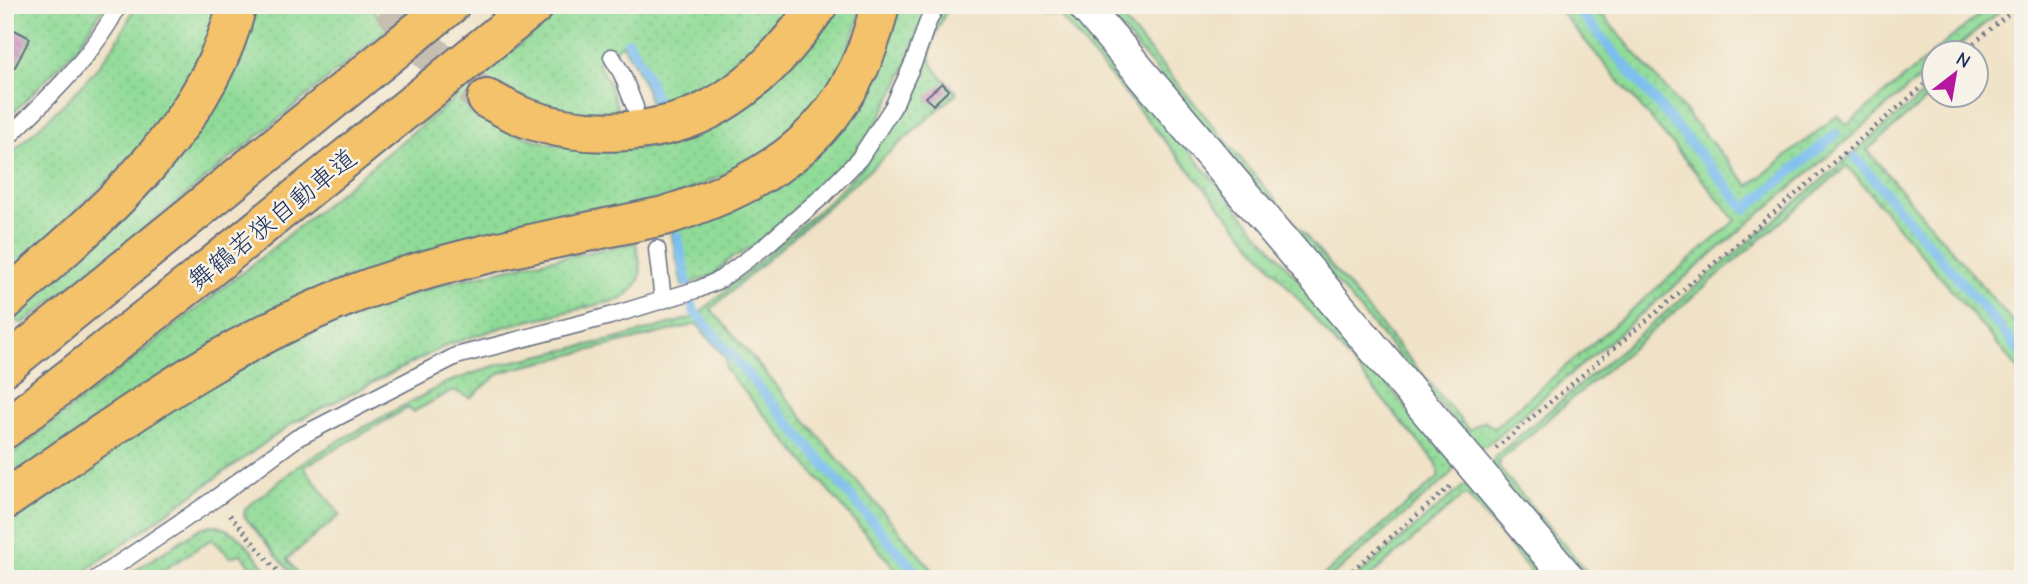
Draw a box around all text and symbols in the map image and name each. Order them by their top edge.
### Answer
north arrow [1920,38,1990,108]
text: N [1952,48,1974,73]
street label: 舞鶴若狭自動車道 [182,143,363,297]

